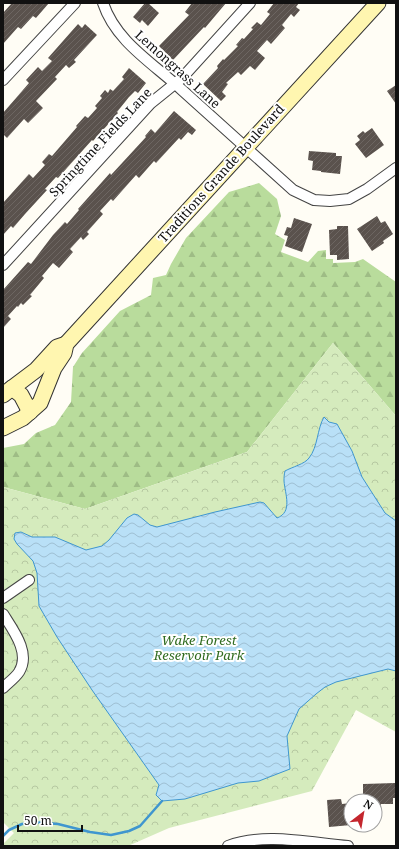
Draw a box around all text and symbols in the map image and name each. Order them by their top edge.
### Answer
street label: Lemongrass Lane [131,26,225,112]
street label: Springtime Fields Lane [45,84,155,200]
street label: Traditions Grande Boulevard [154,100,288,246]
park label: Wake Forest Reservoir Park [153,631,245,664]
north arrow [343,793,383,833]
text: N [361,795,376,813]
scale bar [18,807,82,833]
text: 50 m [24,812,52,829]

